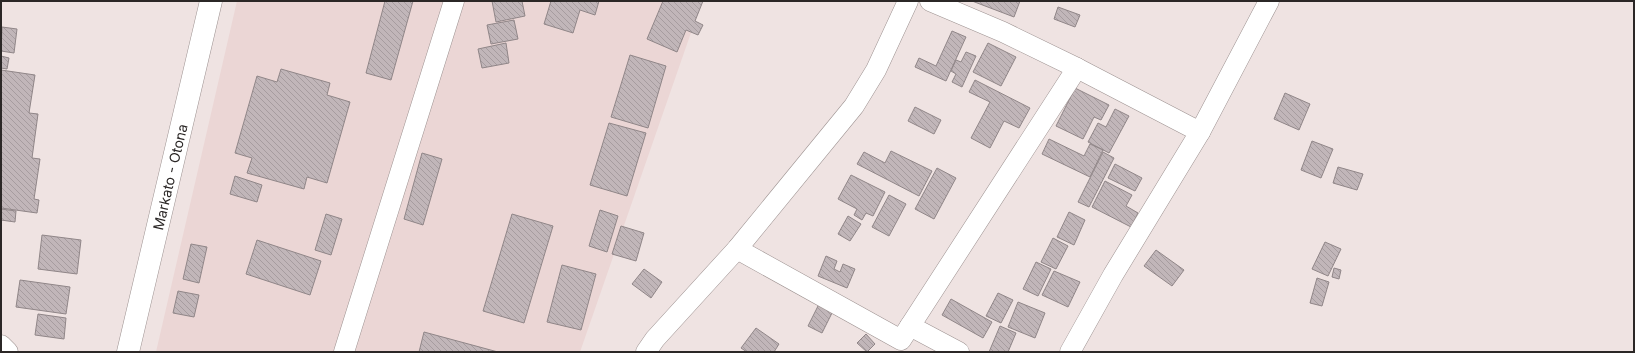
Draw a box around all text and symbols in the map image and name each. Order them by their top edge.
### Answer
street label: Markato - Otona [149,122,190,232]

